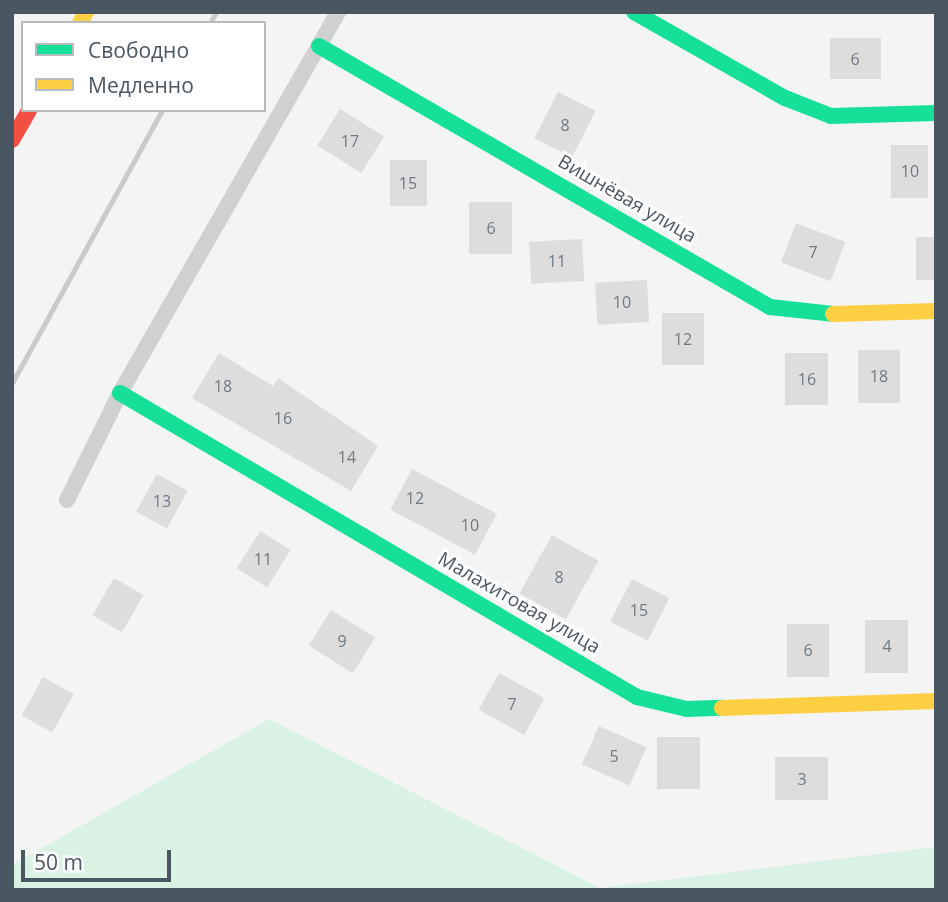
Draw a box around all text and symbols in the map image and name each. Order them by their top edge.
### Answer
legend [21,21,266,112]
text: Свободно [88,36,189,64]
house number: 6 [850,49,860,69]
text: Медленно [88,71,194,99]
house number: 8 [560,115,570,135]
house number: 17 [341,131,359,151]
street label: Вишнёвая улица [554,150,700,248]
house number: 10 [901,161,919,181]
house number: 15 [399,173,417,193]
house number: 6 [486,218,496,238]
house number: 7 [808,242,818,262]
house number: 11 [548,251,566,271]
house number: 10 [613,292,631,312]
house number: 12 [674,329,692,349]
house number: 18 [870,366,888,386]
house number: 16 [798,369,816,389]
house number: 18 [214,376,232,396]
house number: 16 [274,408,292,428]
house number: 14 [338,447,356,467]
house number: 12 [406,488,424,508]
house number: 13 [153,491,171,511]
house number: 10 [461,515,479,535]
street label: Малахитовая улица [434,547,604,659]
house number: 11 [254,549,272,569]
house number: 8 [554,567,564,587]
house number: 15 [630,600,648,620]
house number: 9 [337,631,347,651]
house number: 4 [882,636,892,656]
house number: 6 [803,640,813,660]
house number: 7 [507,694,517,714]
house number: 5 [609,746,619,766]
house number: 3 [797,769,807,789]
scale bar [24,836,175,880]
text: 50 m [34,848,83,876]

